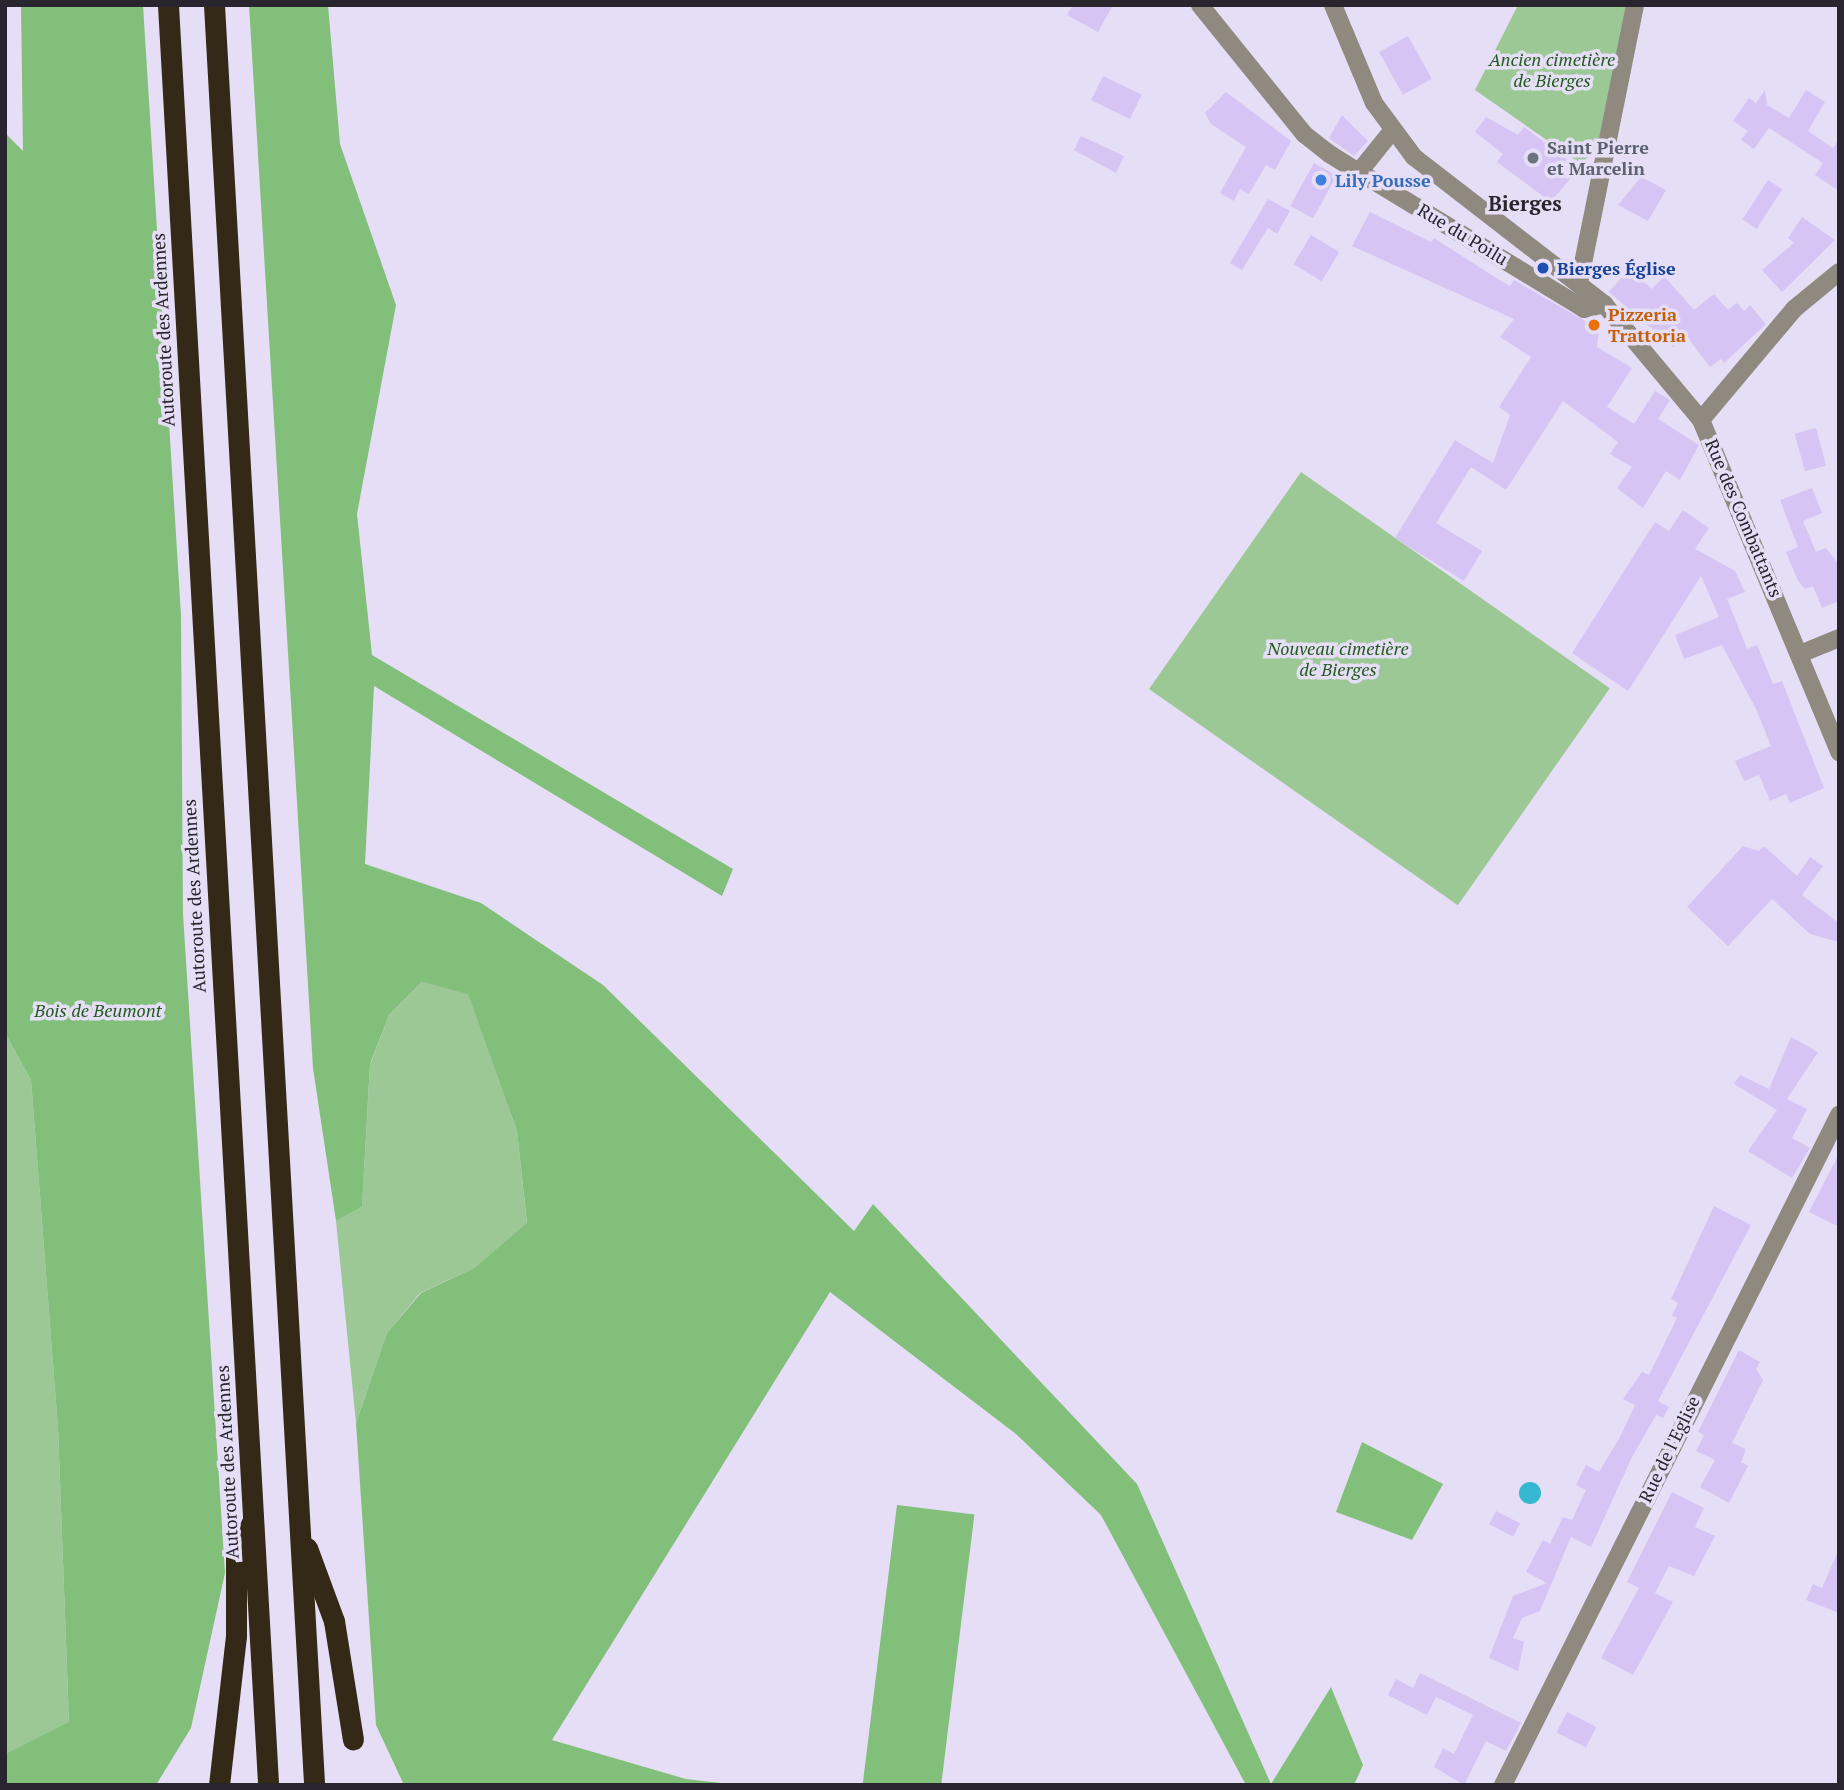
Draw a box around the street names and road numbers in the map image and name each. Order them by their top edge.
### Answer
street label: Rue du Poilu [1414,199,1512,269]
street label: Autoroute des Ardennes [147,232,179,428]
street label: Rue des Combattants [1701,436,1787,600]
street label: Autoroute des Ardennes [178,798,210,994]
street label: Autoroute des Ardennes [211,1364,243,1560]
street label: Rue de l'Eglise [1634,1392,1704,1506]

